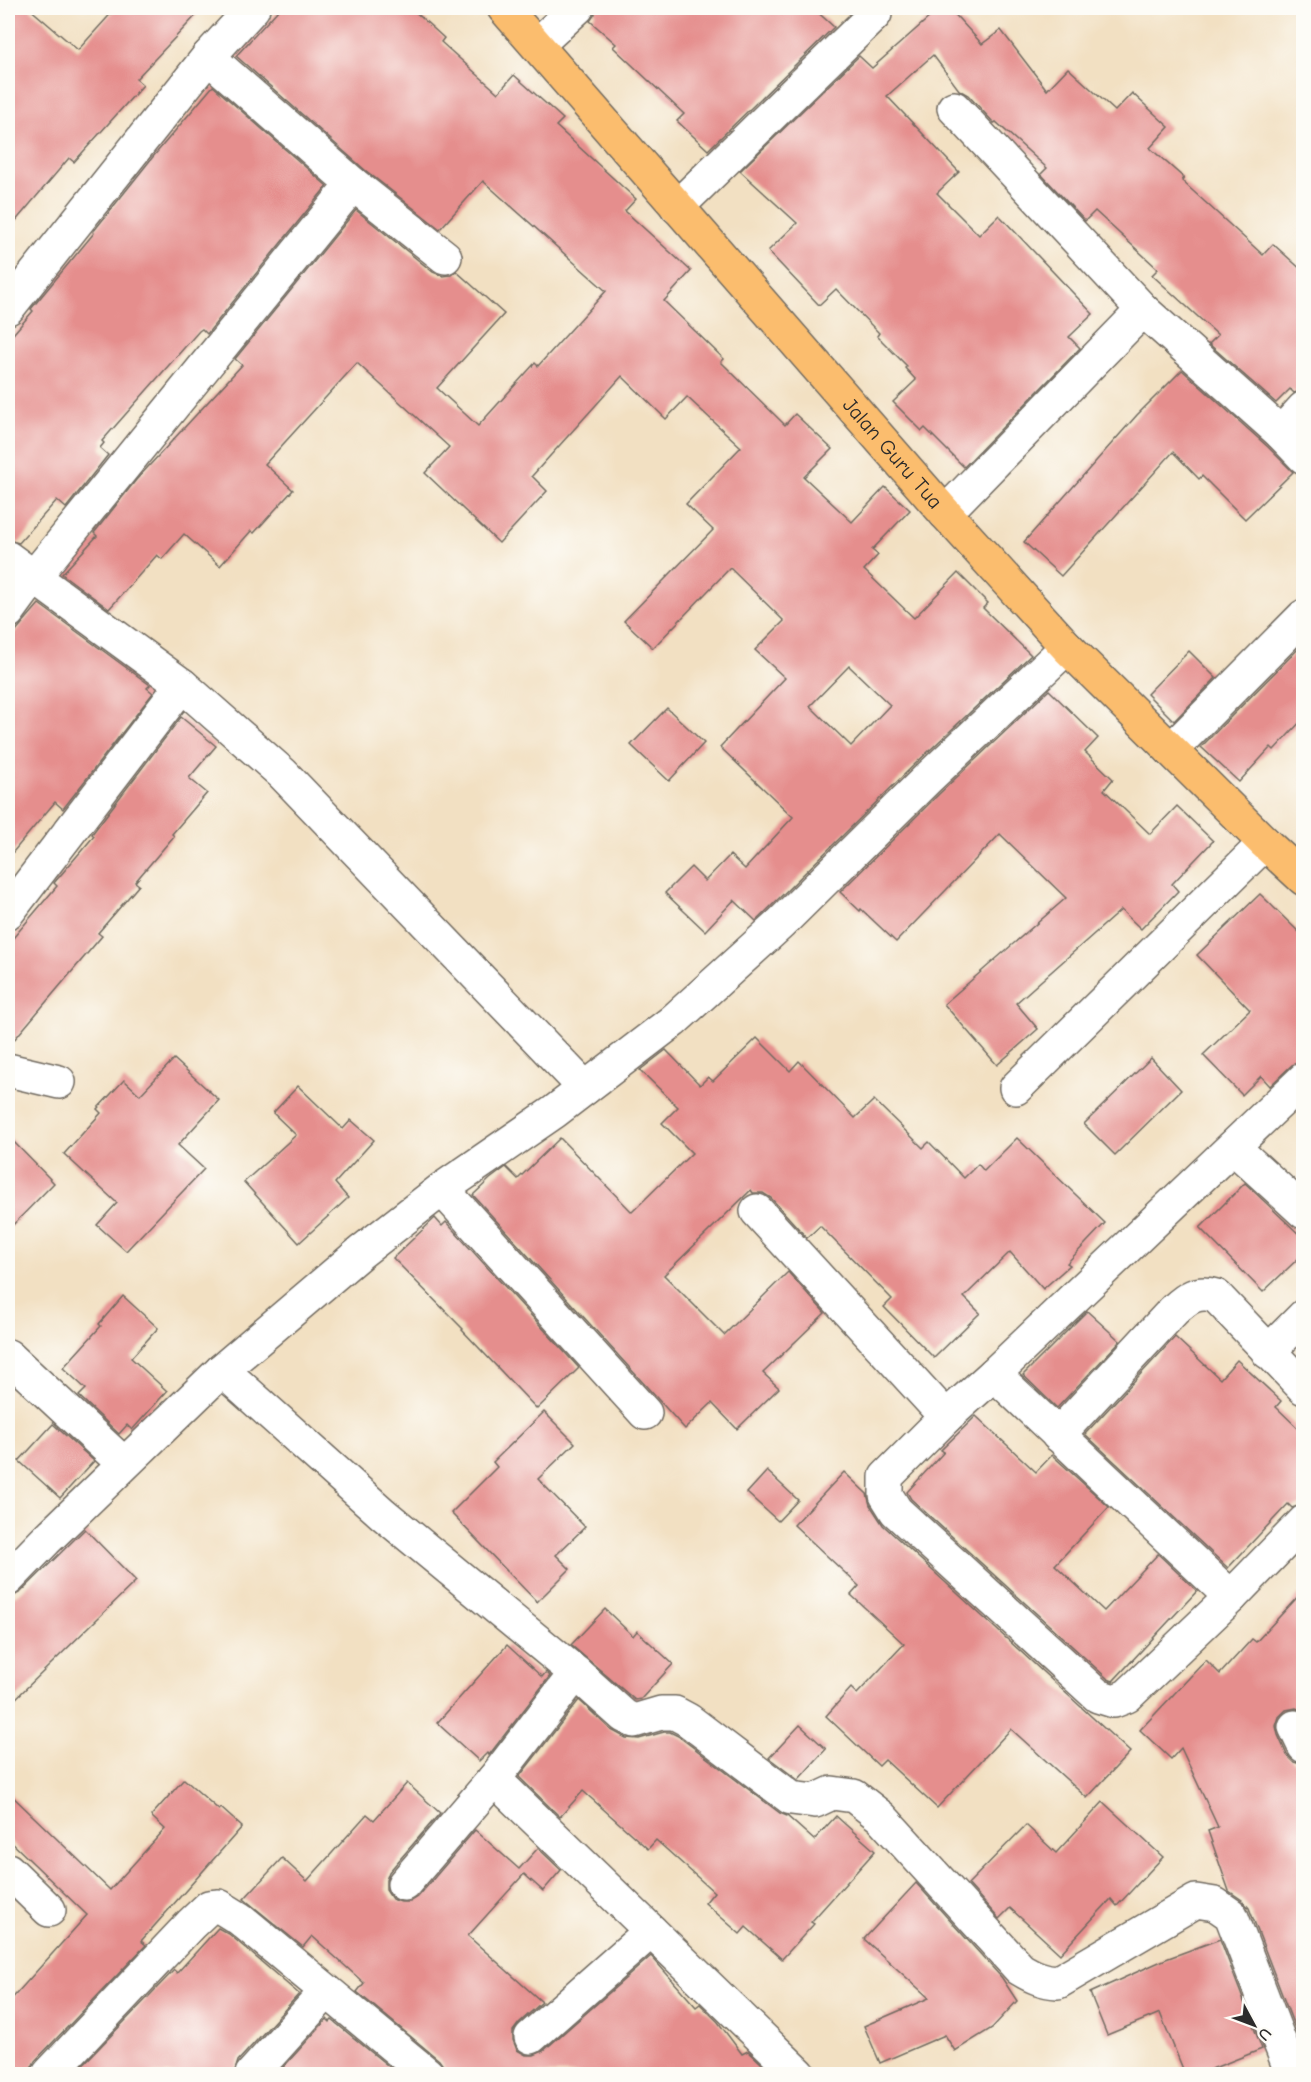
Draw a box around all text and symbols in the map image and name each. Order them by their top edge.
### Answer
street label: Jalan Guru Tua [838,393,947,513]
north arrow [1224,1995,1284,2055]
text: U [1254,2024,1275,2044]

